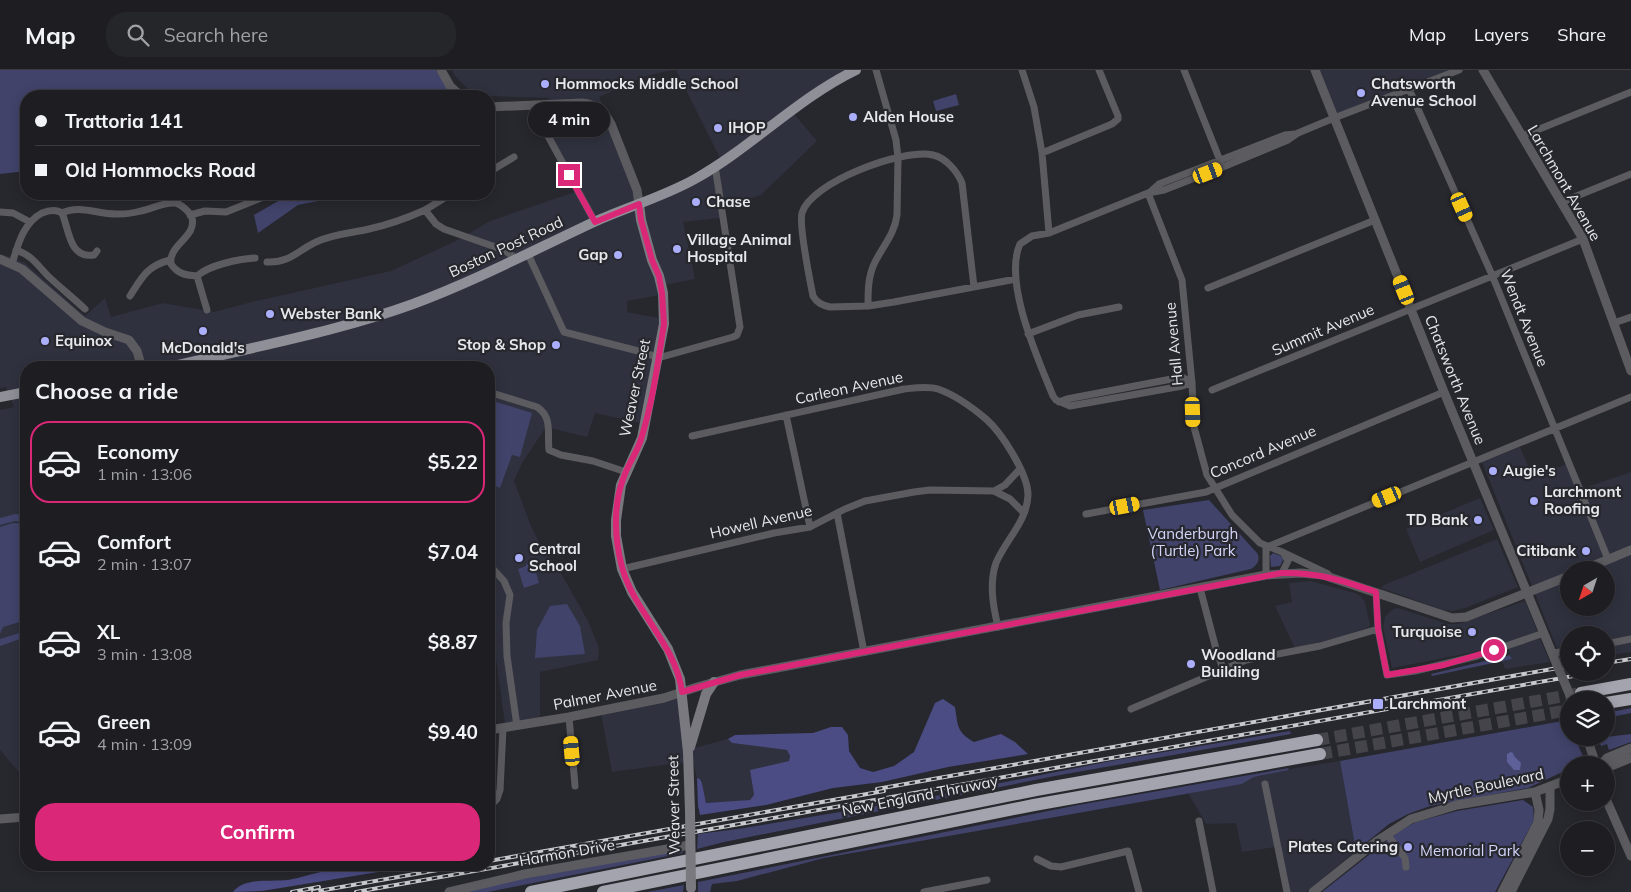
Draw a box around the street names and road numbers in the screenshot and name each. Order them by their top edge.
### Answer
street label: Larchmont Avenue [1524,121,1605,244]
street label: Boston Post Road [446,212,566,281]
street label: Wendt Avenue [1496,266,1553,369]
street label: Summit Avenue [1269,299,1377,360]
street label: Hall Avenue [1160,301,1187,387]
street label: Chatsworth Avenue [1421,312,1490,447]
street label: Weaver Street [615,337,654,439]
street label: Carleon Avenue [793,367,905,408]
street label: Concord Avenue [1207,421,1319,482]
street label: Howell Avenue [708,501,814,543]
street label: Palmer Avenue [552,675,658,714]
street label: Weaver Street [663,755,684,855]
street label: Myrtle Boulevard [1426,764,1545,807]
street label: New England Thruway [840,771,1000,820]
street label: Harmon Drive [518,835,616,870]

